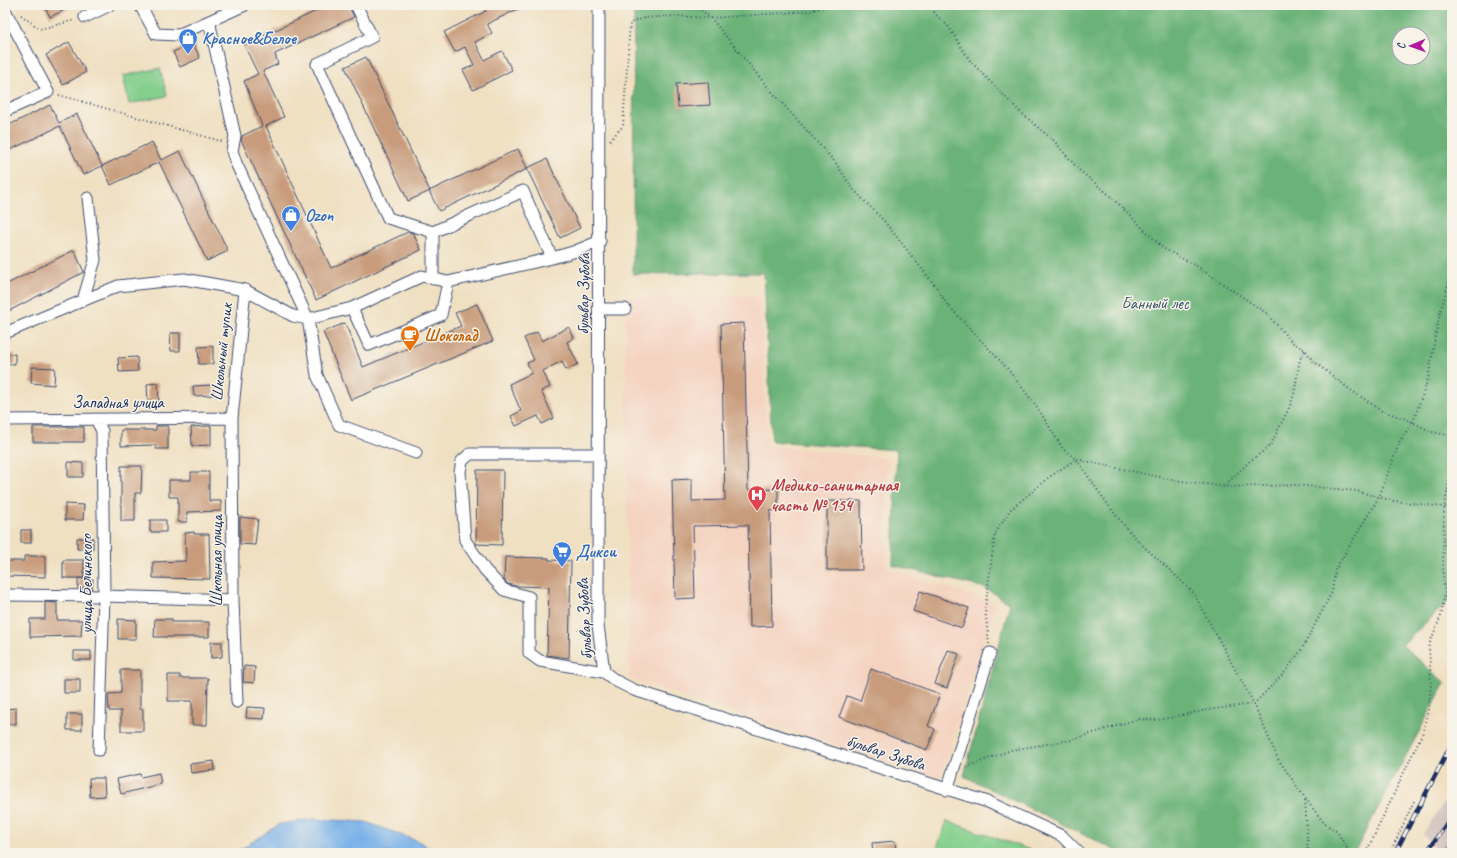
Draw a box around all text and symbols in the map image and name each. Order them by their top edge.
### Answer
north arrow [1391,26,1431,66]
shop icon: Красное&Белое [177,27,199,55]
place label: Красное&Белое [202,28,298,49]
text: С [1394,42,1408,49]
shop icon: Ozon [280,204,302,232]
place label: Ozon [305,205,335,226]
street label: бульвар Зубова [572,252,595,335]
park label: Банный лес [1121,293,1190,314]
street label: Школьный тупик [206,300,237,402]
cafe icon: Шоколад [399,324,421,352]
place label: Шоколад [424,325,479,346]
street label: Западная улица [72,392,165,413]
place label: Медико-санитарная часть № 154 [771,475,899,516]
hospital icon: Медико-санитарная часть № 154 [746,484,768,512]
street label: Школьная улица [206,513,227,607]
street label: улица Белинского [76,533,97,635]
supermarket icon: Дикси [551,540,573,568]
place label: Дикси [576,541,617,562]
street label: бульвар Зубова [572,577,597,660]
street label: бульвар Зубова [844,730,929,775]

